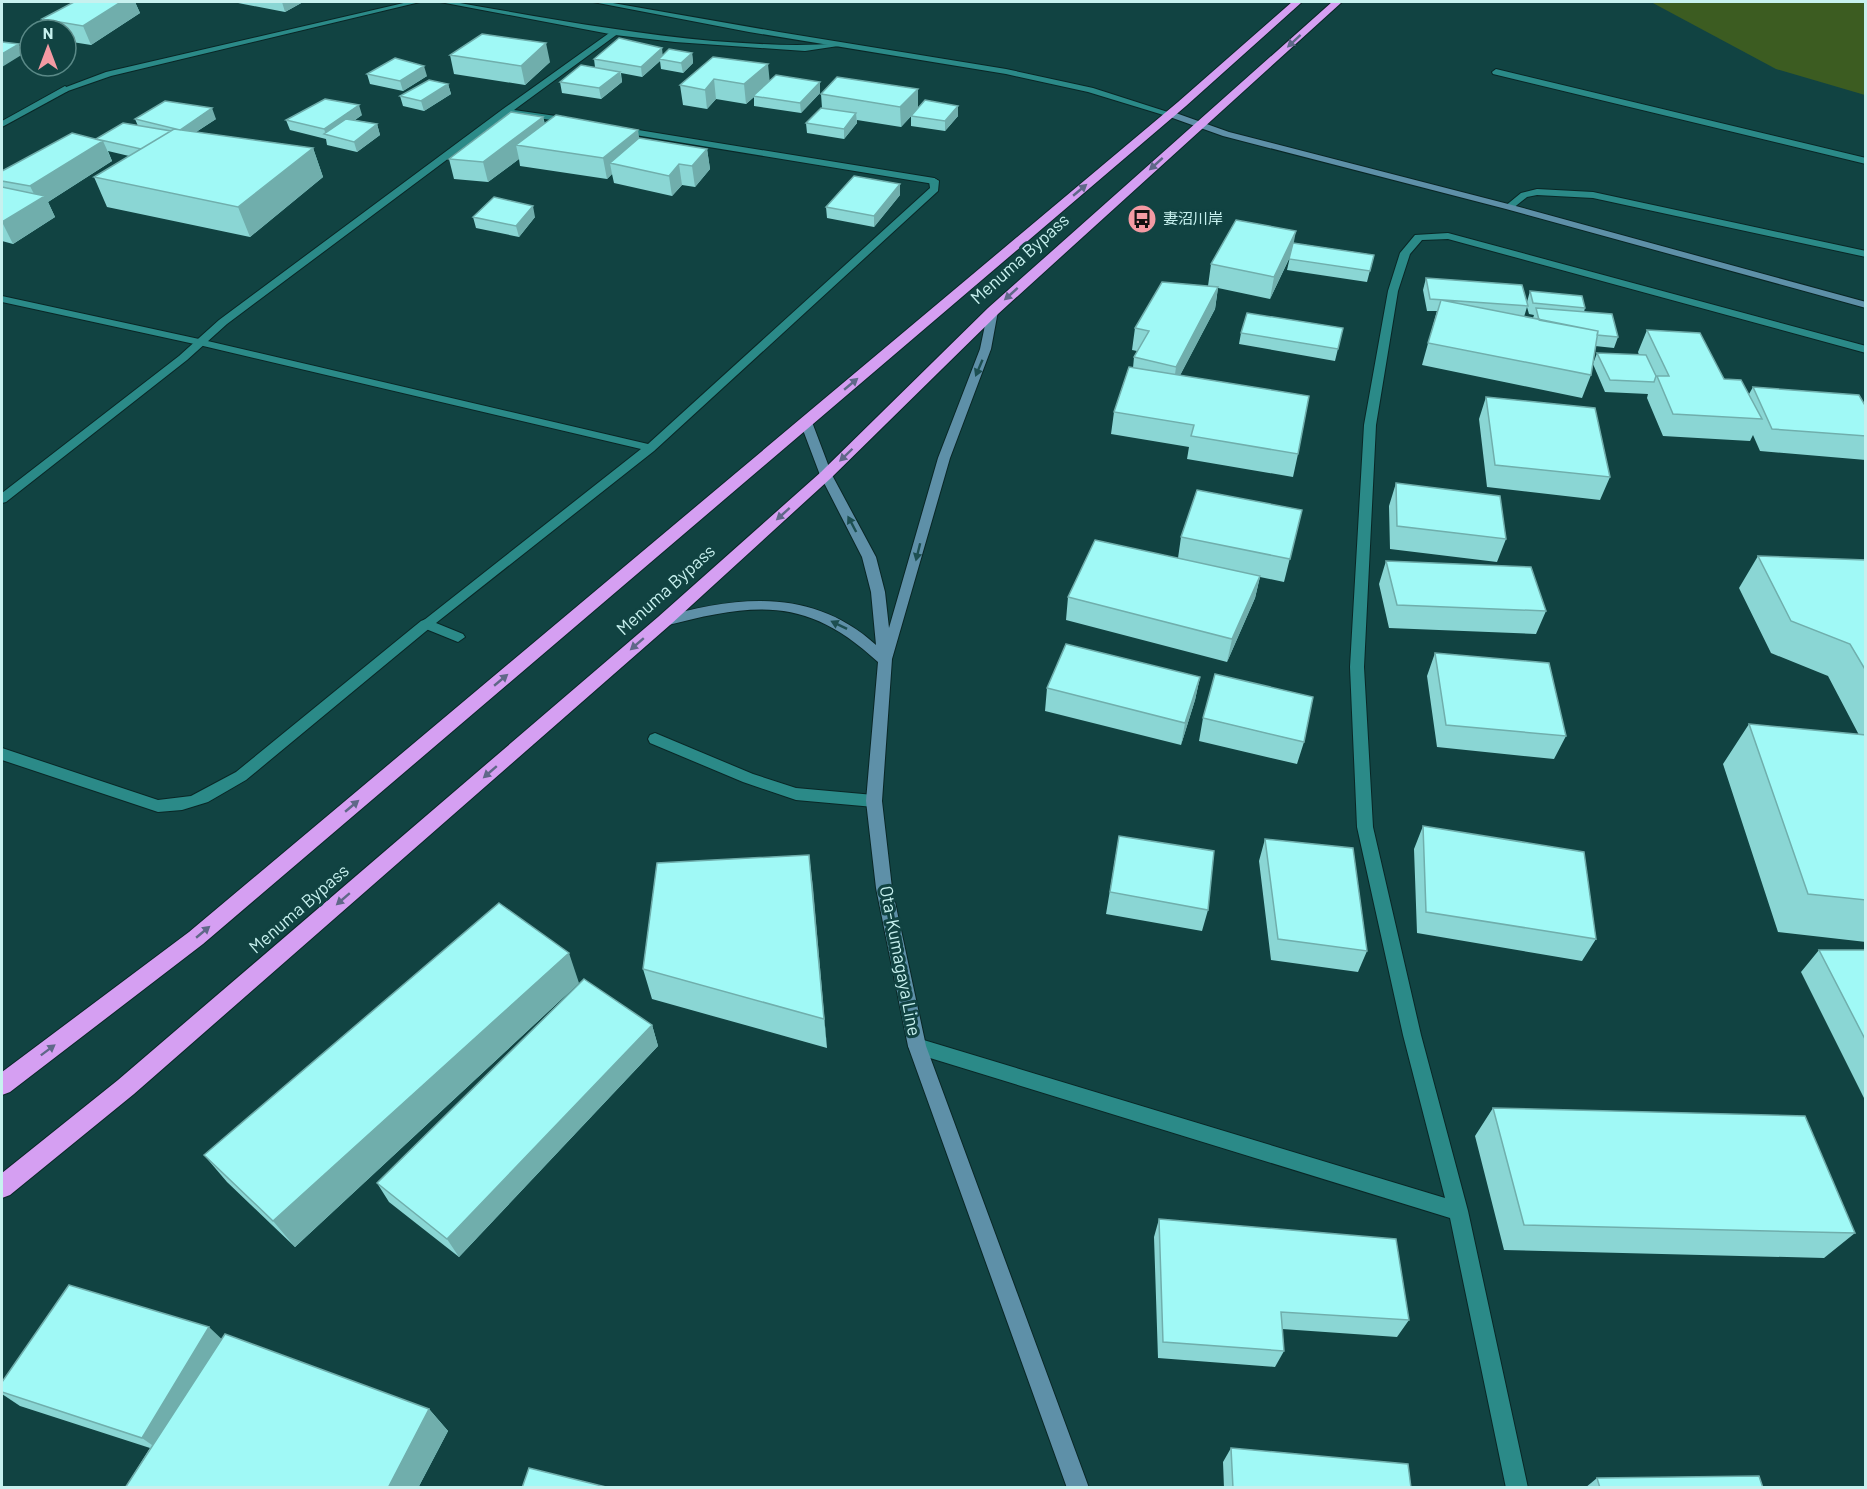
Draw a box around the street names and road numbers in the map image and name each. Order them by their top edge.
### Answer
street label: Menuma Bypass [965,208,1073,308]
street label: Menuma Bypass [611,539,719,639]
street label: Menuma Bypass [244,859,353,958]
street label: Ota-Kumagaya Line [876,884,926,1038]

